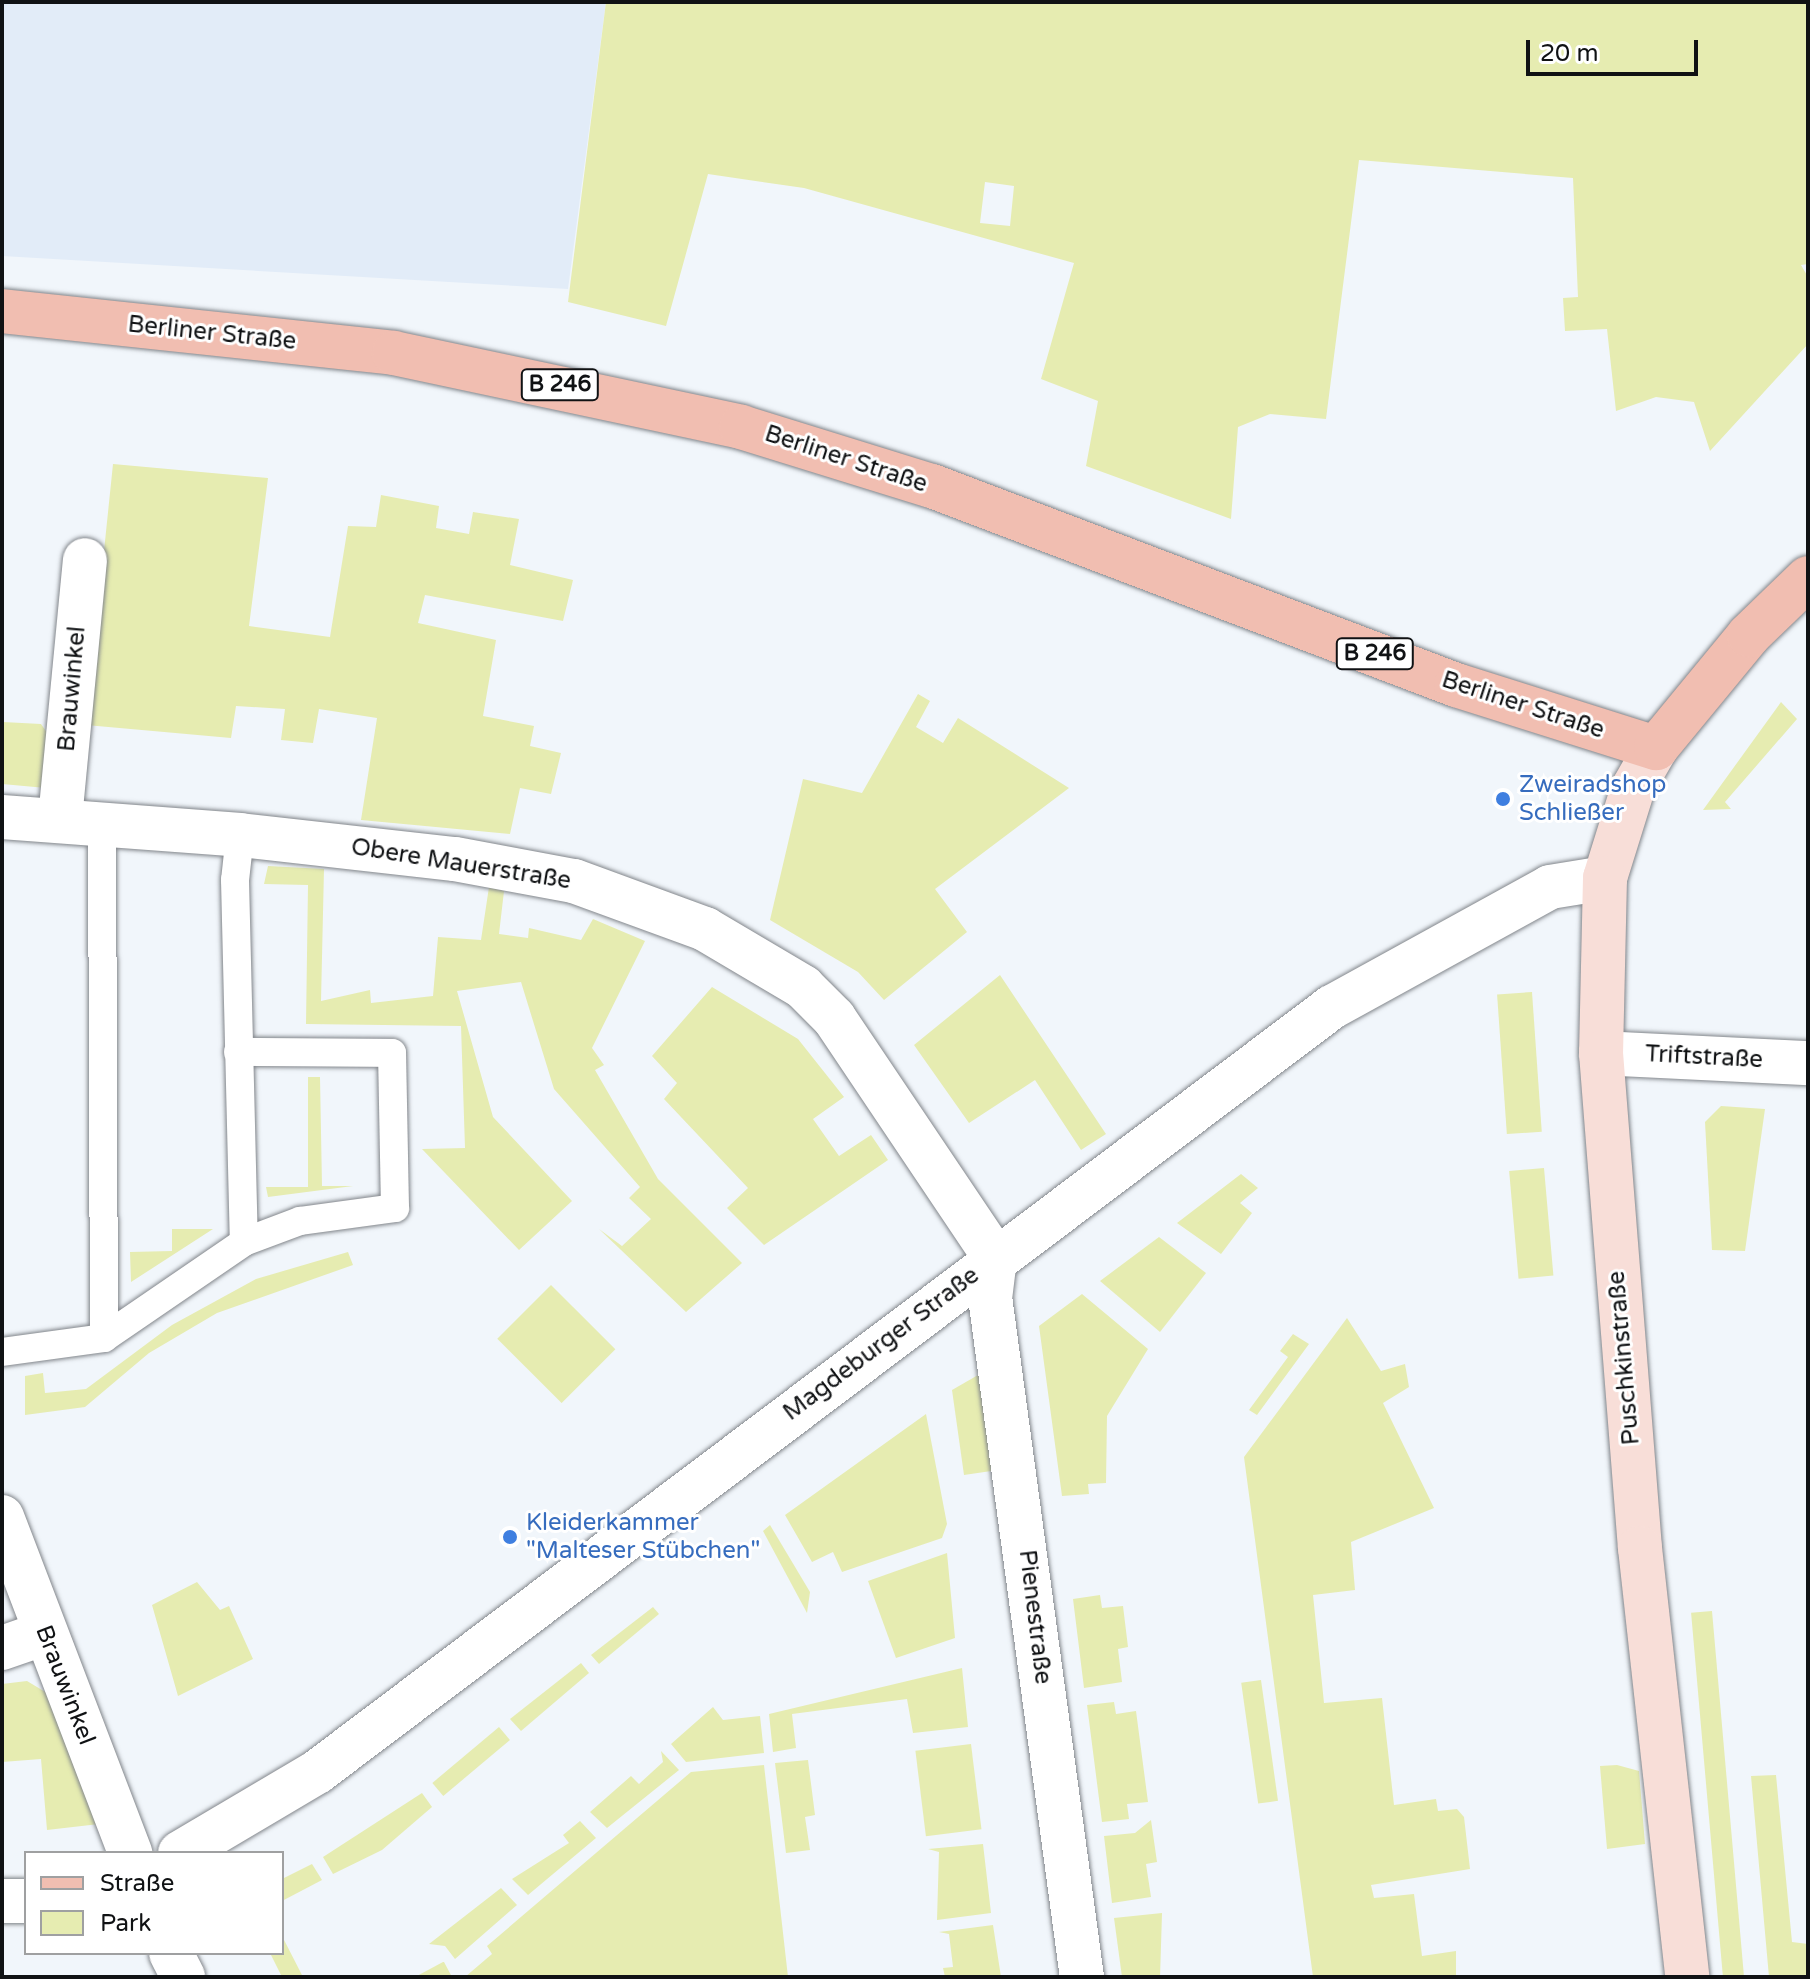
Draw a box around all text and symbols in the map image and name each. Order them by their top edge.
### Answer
scale bar [1530,24,1702,74]
text: 20 m [1540,39,1598,68]
street label: Berliner Straße [126,310,298,356]
road number: B 246 [520,367,600,403]
street label: Berliner Straße [761,419,931,499]
street label: Brauwinkel [52,625,92,753]
road number: B 246 [1335,636,1415,672]
street label: Berliner Straße [1438,665,1608,745]
place label: Zweiradshop Schließer [1519,771,1666,827]
marker: Zweiradshop Schließer [1494,790,1512,808]
street label: Obere Mauerstraße [349,832,573,896]
street label: Triftstraße [1644,1040,1764,1074]
street label: Magdeburger Straße [777,1261,985,1427]
street label: Puschkinstraße [1602,1270,1646,1446]
place label: Kleiderkammer "Malteser Stübchen" [526,1509,760,1565]
marker: Kleiderkammer "Malteser Stübchen" [501,1528,519,1546]
street label: Pienestraße [1012,1548,1058,1686]
street label: Brauwinkel [29,1621,101,1749]
legend [24,1851,284,1955]
text: Straße [100,1869,174,1898]
text: Park [100,1909,151,1938]

